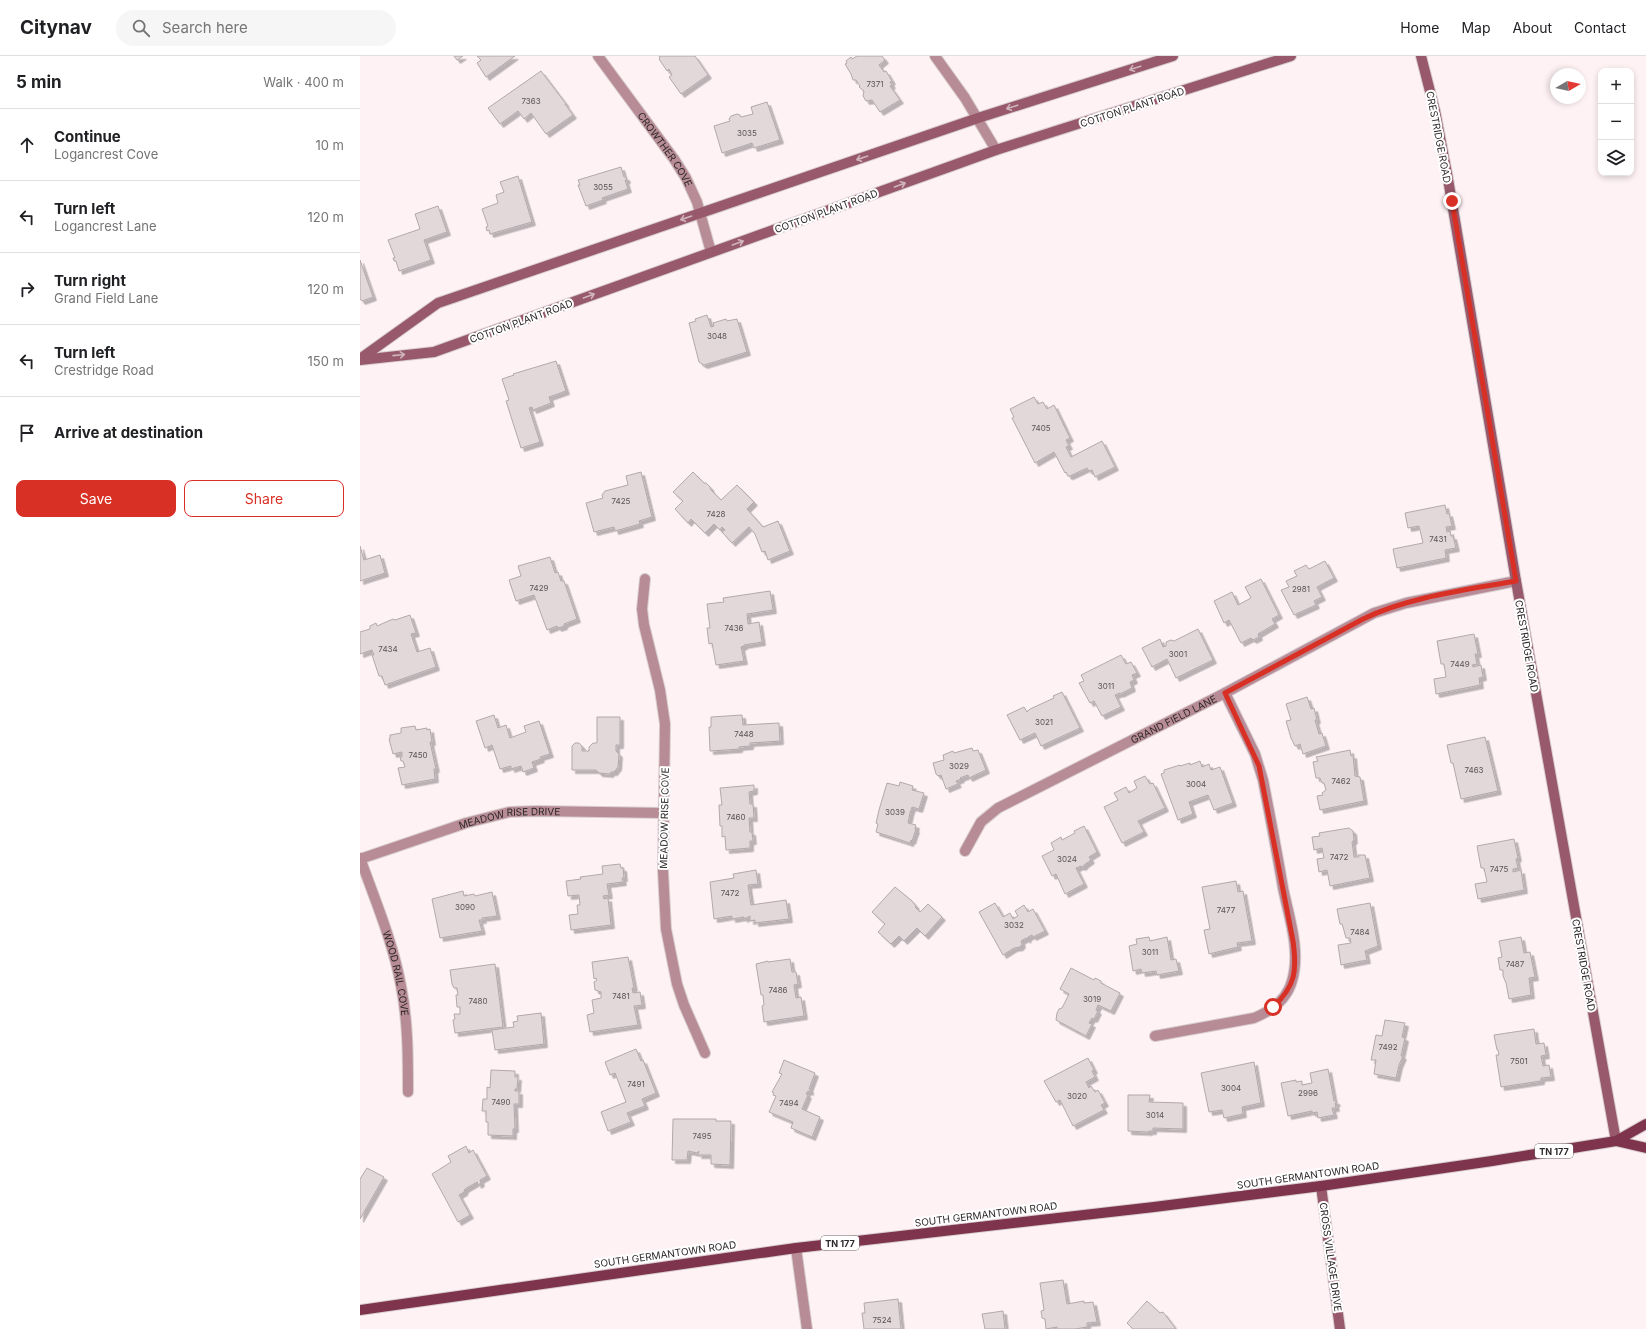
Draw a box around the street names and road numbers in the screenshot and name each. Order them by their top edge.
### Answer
street label: COTTON PLANT ROAD [1078,84,1186,130]
street label: CRESTRIDGE ROAD [1424,90,1454,184]
street label: CROWTHER COVE [635,110,695,188]
street label: COTTON PLANT ROAD [773,187,879,235]
street label: COTTON PLANT ROAD [468,297,574,345]
street label: CRESTRIDGE ROAD [1513,599,1541,693]
street label: GRAND FIELD LANE [1129,692,1219,746]
street label: MEADOW RISE COVE [657,767,671,869]
street label: MEADOW RISE DRIVE [457,805,560,831]
street label: CRESTRIDGE ROAD [1570,918,1598,1012]
street label: WOOD RAIL COVE [381,929,411,1016]
road number: TN 177 [1535,1144,1573,1158]
street label: SOUTH GERMANTOWN ROAD [1236,1159,1380,1191]
street label: SOUTH GERMANTOWN ROAD [914,1199,1058,1229]
street label: CROSS VILLAGE DRIVE [1317,1202,1345,1312]
road number: TN 177 [821,1236,859,1250]
street label: SOUTH GERMANTOWN ROAD [593,1238,737,1270]

